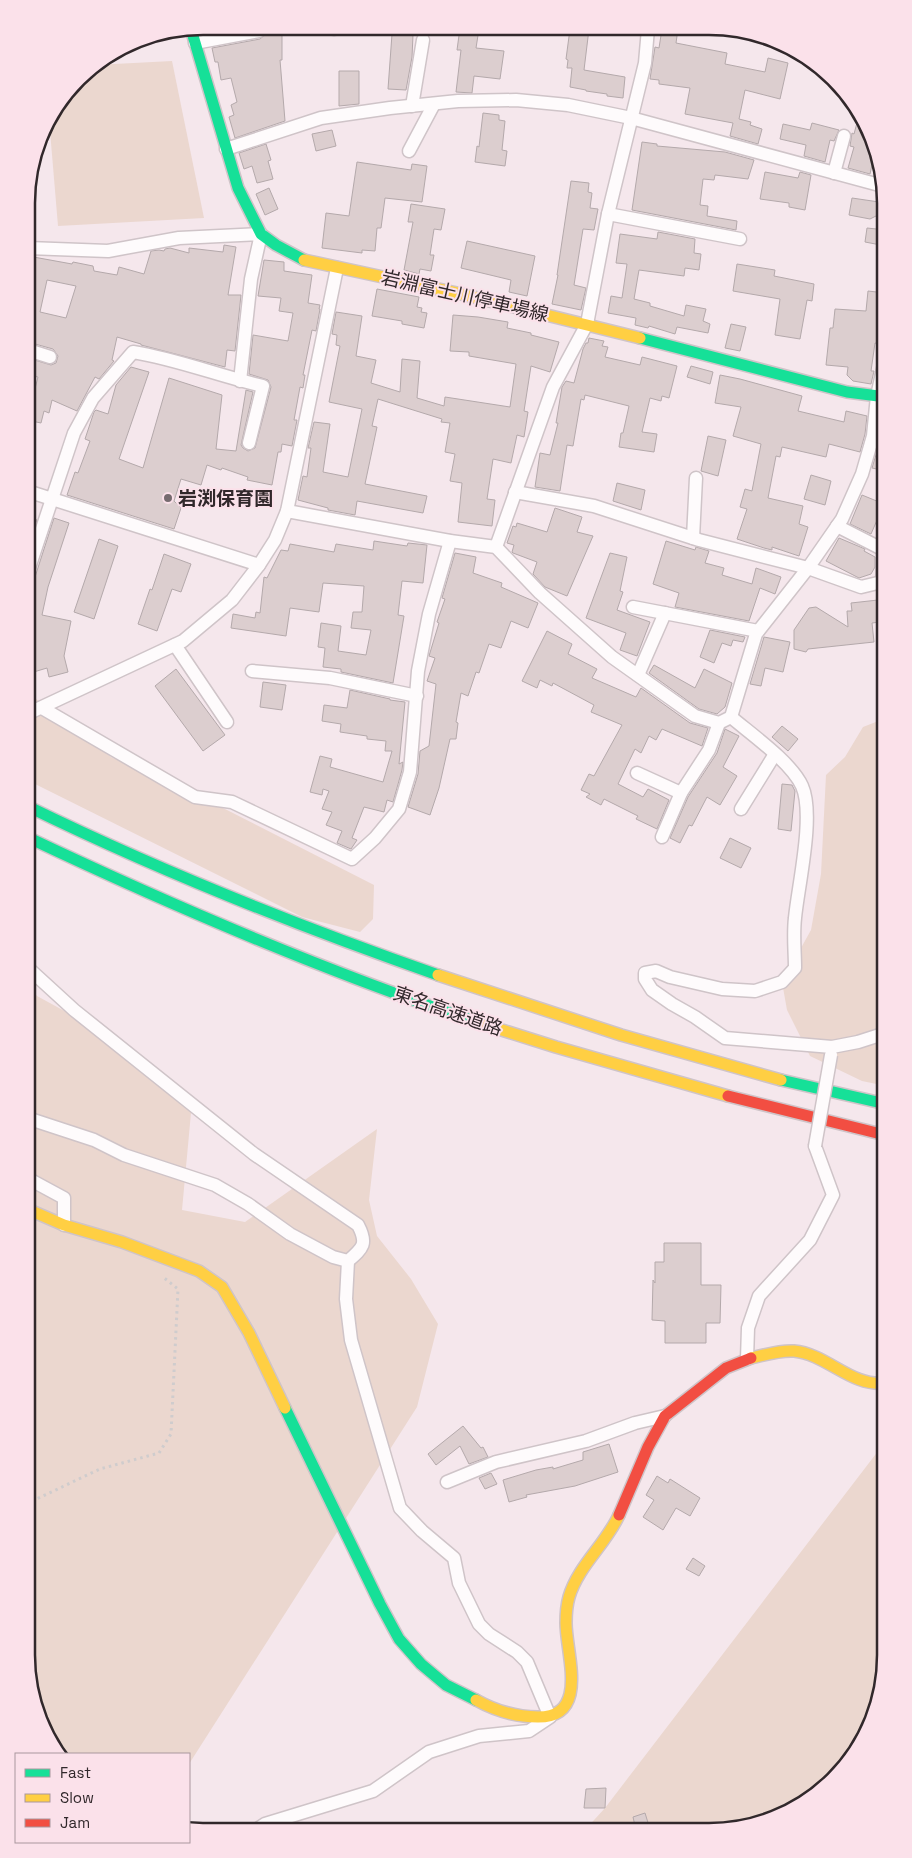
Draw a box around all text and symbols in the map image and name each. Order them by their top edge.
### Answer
street label: 岩淵富士川停車場線 [379,265,551,327]
place label: 岩渕保育園 [178,486,273,511]
marker: 岩渕保育園 [162,492,174,504]
street label: 東名高速道路 [390,981,506,1041]
legend [15,1753,190,1843]
text: Fast [60,1763,91,1782]
text: Slow [60,1788,94,1807]
text: Jam [60,1813,90,1832]

